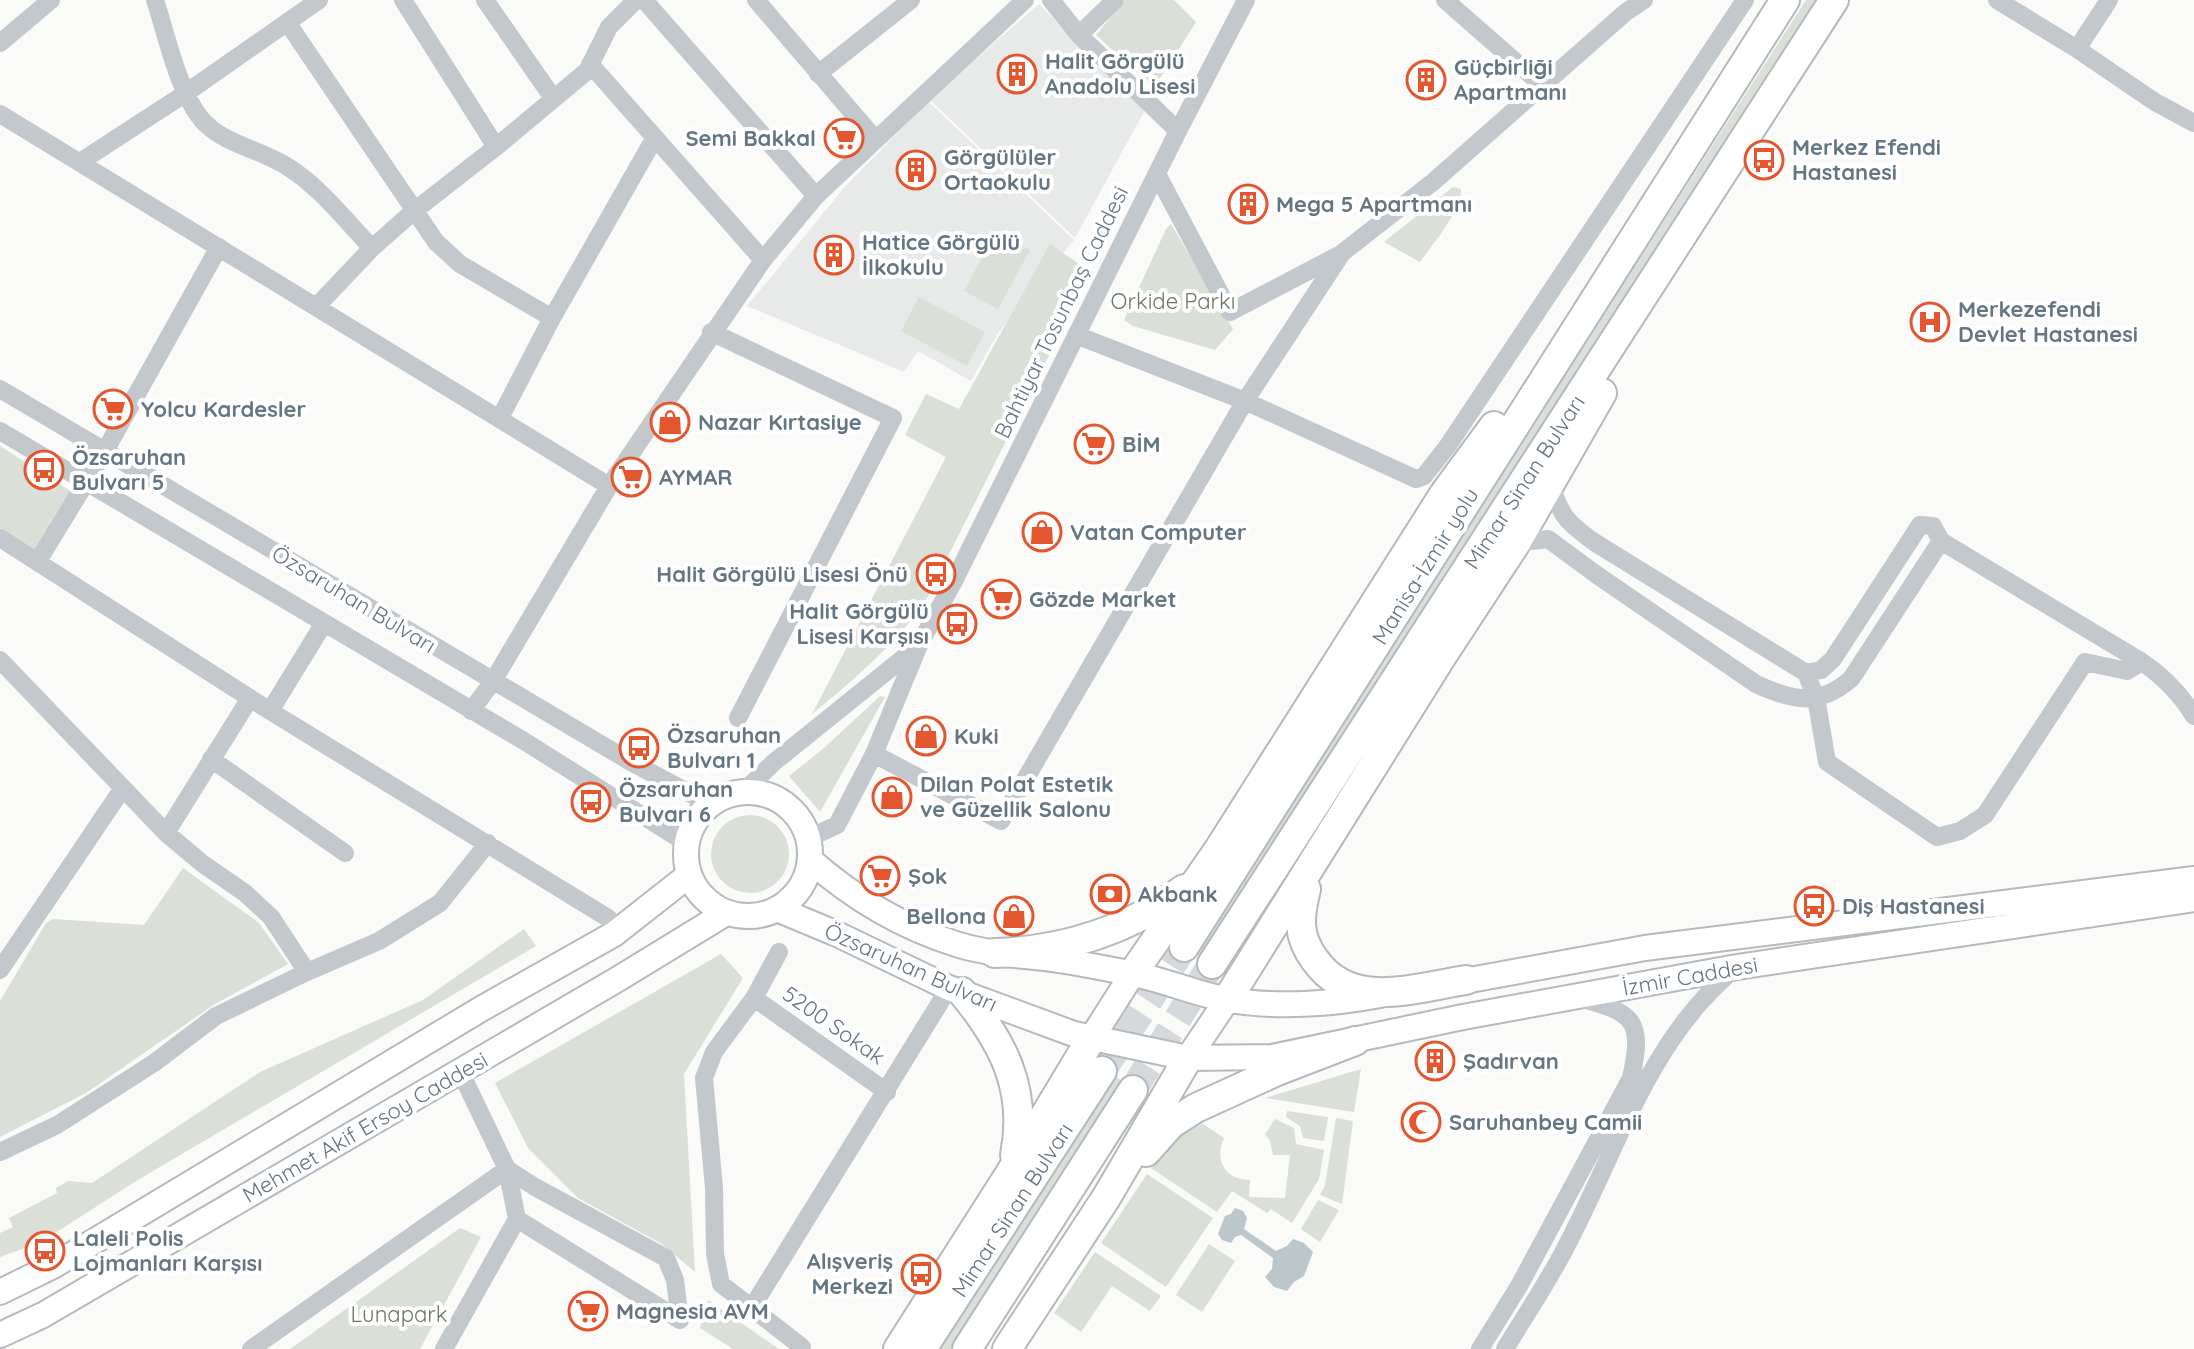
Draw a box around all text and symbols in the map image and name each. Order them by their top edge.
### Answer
place label: Halit Görgülü Anadolu Lisesi [1045,47,1195,100]
building icon: Halit Görgülü Anadolu Lisesi [996,53,1038,95]
place label: Güçbirliği Apartmanı [1454,53,1567,106]
building icon: Güçbirliği Apartmanı [1405,59,1447,101]
supermarket icon: Semi Bakkal [823,117,865,159]
place label: Semi Bakkal [685,124,816,152]
place label: Merkez Efendi Hastanesi [1792,133,1941,186]
bus stop icon: Merkez Efendi Hastanesi [1743,139,1785,181]
place label: Görgülüler Ortaokulu [944,143,1056,196]
building icon: Görgülüler Ortaokulu [895,149,937,191]
street label: Bahtiyar Tosunbaş Caddesi [988,181,1134,443]
building icon: Mega 5 Apartmanı [1227,183,1269,225]
place label: Mega 5 Apartmanı [1276,190,1472,218]
place label: Hatice Görgülü İlkokulu [862,228,1020,281]
building icon: Hatice Görgülü İlkokulu [813,234,855,276]
park label: Orkide Parkı [1111,287,1235,315]
place label: Merkezefendi Devlet Hastanesi [1958,295,2138,348]
hospital icon: Merkezefendi Devlet Hastanesi [1909,301,1951,343]
supermarket icon: Yolcu Kardesler [92,388,134,430]
street label: Mimar Sinan Bulvarı [1457,390,1591,574]
place label: Yolcu Kardesler [141,395,307,423]
shop icon: Nazar Kırtasiye [649,401,691,443]
place label: Nazar Kırtasiye [698,408,862,436]
supermarket icon: BİM [1073,423,1115,465]
place label: BİM [1122,430,1160,458]
place label: Özsaruhan Bulvarı 5 [72,443,186,496]
bus stop icon: Özsaruhan Bulvarı 5 [23,449,65,491]
supermarket icon: AYMAR [610,456,652,498]
place label: AYMAR [659,463,732,491]
street label: Manisa-İzmir yolu [1365,482,1485,650]
shop icon: Vatan Computer [1021,511,1063,553]
place label: Vatan Computer [1070,518,1247,546]
street label: Özsaruhan Bulvarı [267,539,441,659]
bus stop icon: Halit Görgülü Lisesi Önü [915,553,957,595]
place label: Halit Görgülü Lisesi Önü [656,560,908,588]
supermarket icon: Gözde Market [980,578,1022,620]
place label: Gözde Market [1029,585,1177,613]
place label: Halit Görgülü Lisesi Karşısı [789,597,929,650]
bus stop icon: Halit Görgülü Lisesi Karşısı [936,603,978,645]
shop icon: Kuki [905,715,947,757]
place label: Özsaruhan Bulvarı 1 [667,721,781,774]
place label: Kuki [954,722,999,750]
bus stop icon: Özsaruhan Bulvarı 1 [618,727,660,769]
place label: Dilan Polat Estetik ve Güzellik Salonu [920,770,1113,823]
place label: Özsaruhan Bulvarı 6 [619,775,733,828]
shop icon: Dilan Polat Estetik ve Güzellik Salonu [871,776,913,818]
bus stop icon: Özsaruhan Bulvarı 6 [570,781,612,823]
supermarket icon: Şok [859,855,901,897]
place label: Şok [908,862,947,890]
bank icon: Akbank [1089,873,1131,915]
place label: Akbank [1138,880,1218,908]
bus stop icon: Diş Hastanesi [1793,885,1835,927]
place label: Diş Hastanesi [1842,892,1985,920]
shop icon: Bellona [993,895,1035,937]
place label: Bellona [906,902,986,930]
street label: Özsaruhan Bulvarı [820,916,1002,1018]
street label: İzmir Caddesi [1620,950,1760,1002]
street label: 5200 Sokak [777,979,891,1071]
building icon: Şadırvan [1414,1040,1456,1082]
street label: Mehmet Akif Ersoy Caddesi [237,1045,493,1209]
place label: Şadırvan [1463,1047,1559,1075]
mosque icon: Saruhanbey Camii [1400,1101,1442,1143]
place label: Saruhanbey Camii [1449,1108,1642,1136]
street label: Mimar Sinan Bulvarı [945,1118,1079,1302]
place label: Laleli Polis Lojmanları Karşısı [73,1224,262,1277]
bus stop icon: Laleli Polis Lojmanları Karşısı [24,1230,66,1272]
place label: Alışveriş Merkezi [807,1247,893,1300]
bus stop icon: Alışveriş Merkezi [900,1253,942,1295]
supermarket icon: Magnesia AVM [567,1290,609,1332]
place label: Magnesia AVM [616,1297,769,1325]
park label: Lunapark [350,1300,448,1328]

